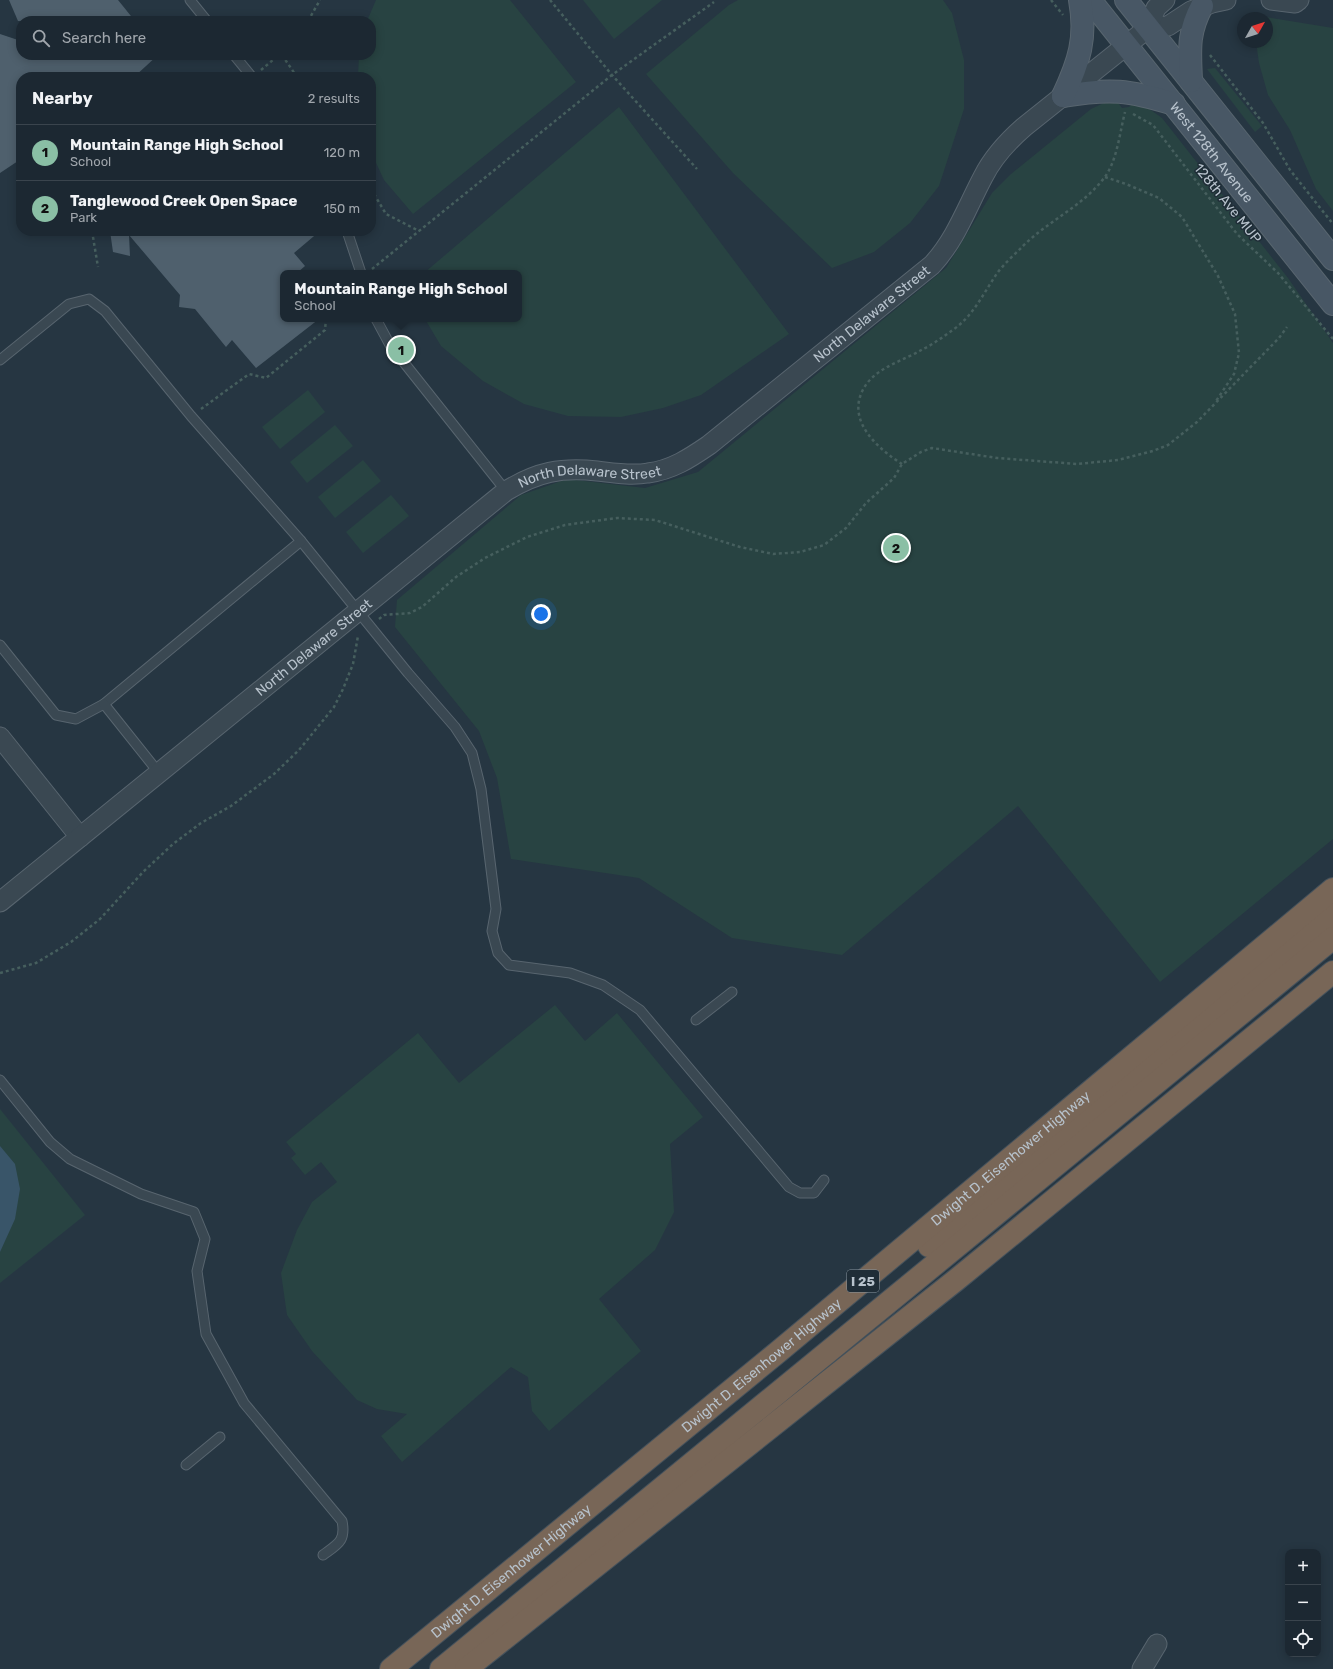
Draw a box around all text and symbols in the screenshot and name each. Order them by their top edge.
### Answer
north arrow [1237,12,1273,48]
search box [16,16,376,60]
icon: search [30,27,52,49]
text: Search here [62,29,146,47]
text: Nearby [32,88,93,108]
text: 2 results [308,91,360,106]
street label: West 128th Avenue [1166,99,1257,207]
text: Mountain Range High School [70,136,283,154]
text: 1 [42,145,48,160]
text: 120 m [324,145,360,160]
text: School [70,154,111,169]
street label: 128th Ave MUP [1190,160,1265,247]
text: Tanglewood Creek Open Space [70,192,297,210]
text: 2 [41,201,49,216]
text: 150 m [324,201,360,216]
text: Park [70,210,97,225]
street label: North Delaware Street [810,262,934,366]
popup [280,270,522,322]
text: Mountain Range High School [294,280,508,298]
text: School [294,298,336,313]
pin: 1 [388,335,414,365]
street label: North Delaware Street [515,462,664,492]
pin: 2 [883,533,909,563]
street label: North Delaware Street [252,595,376,700]
your location [531,604,551,624]
street label: Dwight D. Eisenhower Highway [928,1087,1094,1230]
road number: I 25 [847,1270,879,1292]
street label: Dwight D. Eisenhower Highway [678,1295,845,1436]
street label: Dwight D. Eisenhower Highway [428,1500,595,1642]
map controls [1285,1549,1321,1657]
button: + [1285,1549,1321,1585]
button: − [1285,1585,1321,1621]
button: locate [1285,1621,1321,1657]

